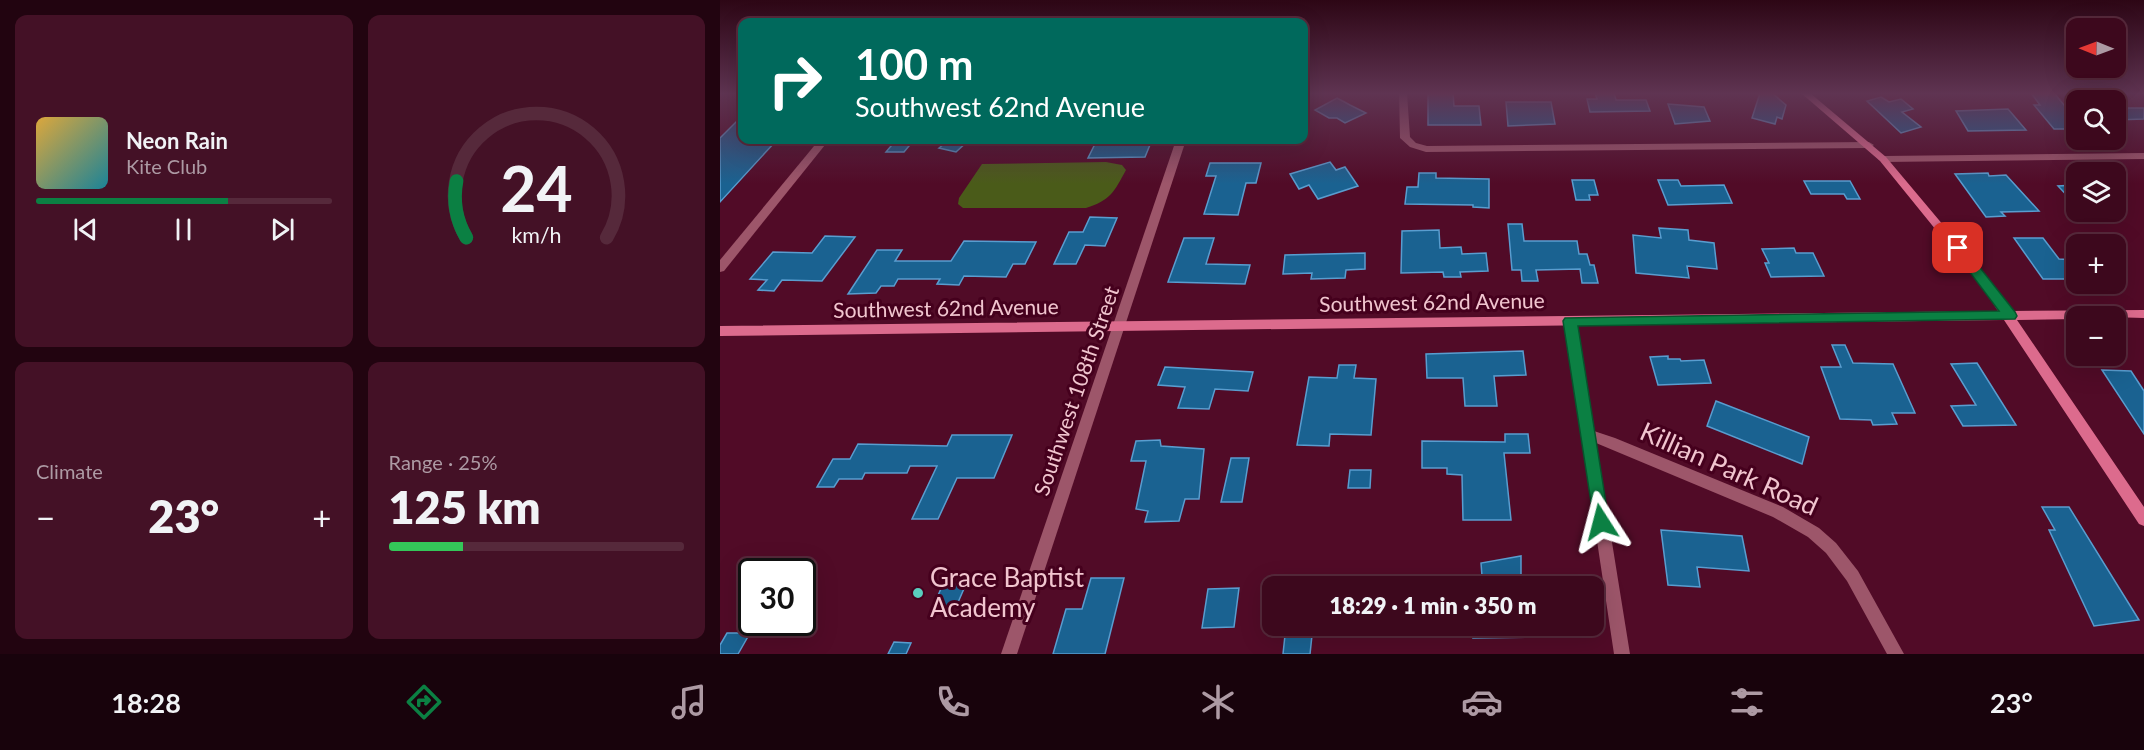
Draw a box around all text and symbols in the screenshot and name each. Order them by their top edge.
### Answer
north arrow [2066,18,2126,78]
map controls [2066,18,2126,366]
text: 100 m [855,39,973,89]
icon: right [756,42,834,120]
text: Southwest 62nd Avenue [855,90,1145,123]
button: search [2066,90,2126,150]
text: Neon Rain [126,127,228,154]
text: 24 [500,150,572,225]
text: Kite Club [126,154,207,178]
button: layers [2066,162,2126,222]
icon: previous [69,213,102,246]
icon: pause [167,213,200,246]
icon: next [266,213,299,246]
pin [1932,222,1983,273]
text: km/h [511,223,561,249]
icon: arrive [1941,231,1974,264]
button: + [2066,234,2126,294]
street label: Southwest 108th Street [1028,282,1123,499]
street label: Southwest 62nd Avenue [1319,287,1545,316]
street label: Southwest 62nd Avenue [833,293,1059,322]
button: − [2066,306,2126,366]
street label: Killian Park Road [1636,415,1823,522]
text: Range · 25% [389,450,497,474]
text: Climate [36,459,103,483]
text: 125 km [389,480,541,534]
text: 23° [148,489,219,543]
position arrow [1569,490,1633,554]
text: − [36,497,55,537]
text: + [312,497,331,537]
speed limit sign: 30 [738,558,816,636]
place label: Grace Baptist Academy [930,561,1085,623]
marker: Grace Baptist Academy [911,586,925,600]
text: 18:29 · 1 min · 350 m [1330,592,1536,619]
icon: directions [403,681,445,723]
icon: music [668,681,710,723]
icon: phone [932,681,974,723]
icon: climate [1197,681,1239,723]
icon: car [1461,681,1503,723]
icon: filters [1726,681,1768,723]
text: 18:28 [111,686,181,719]
text: 23° [1990,686,2033,719]

